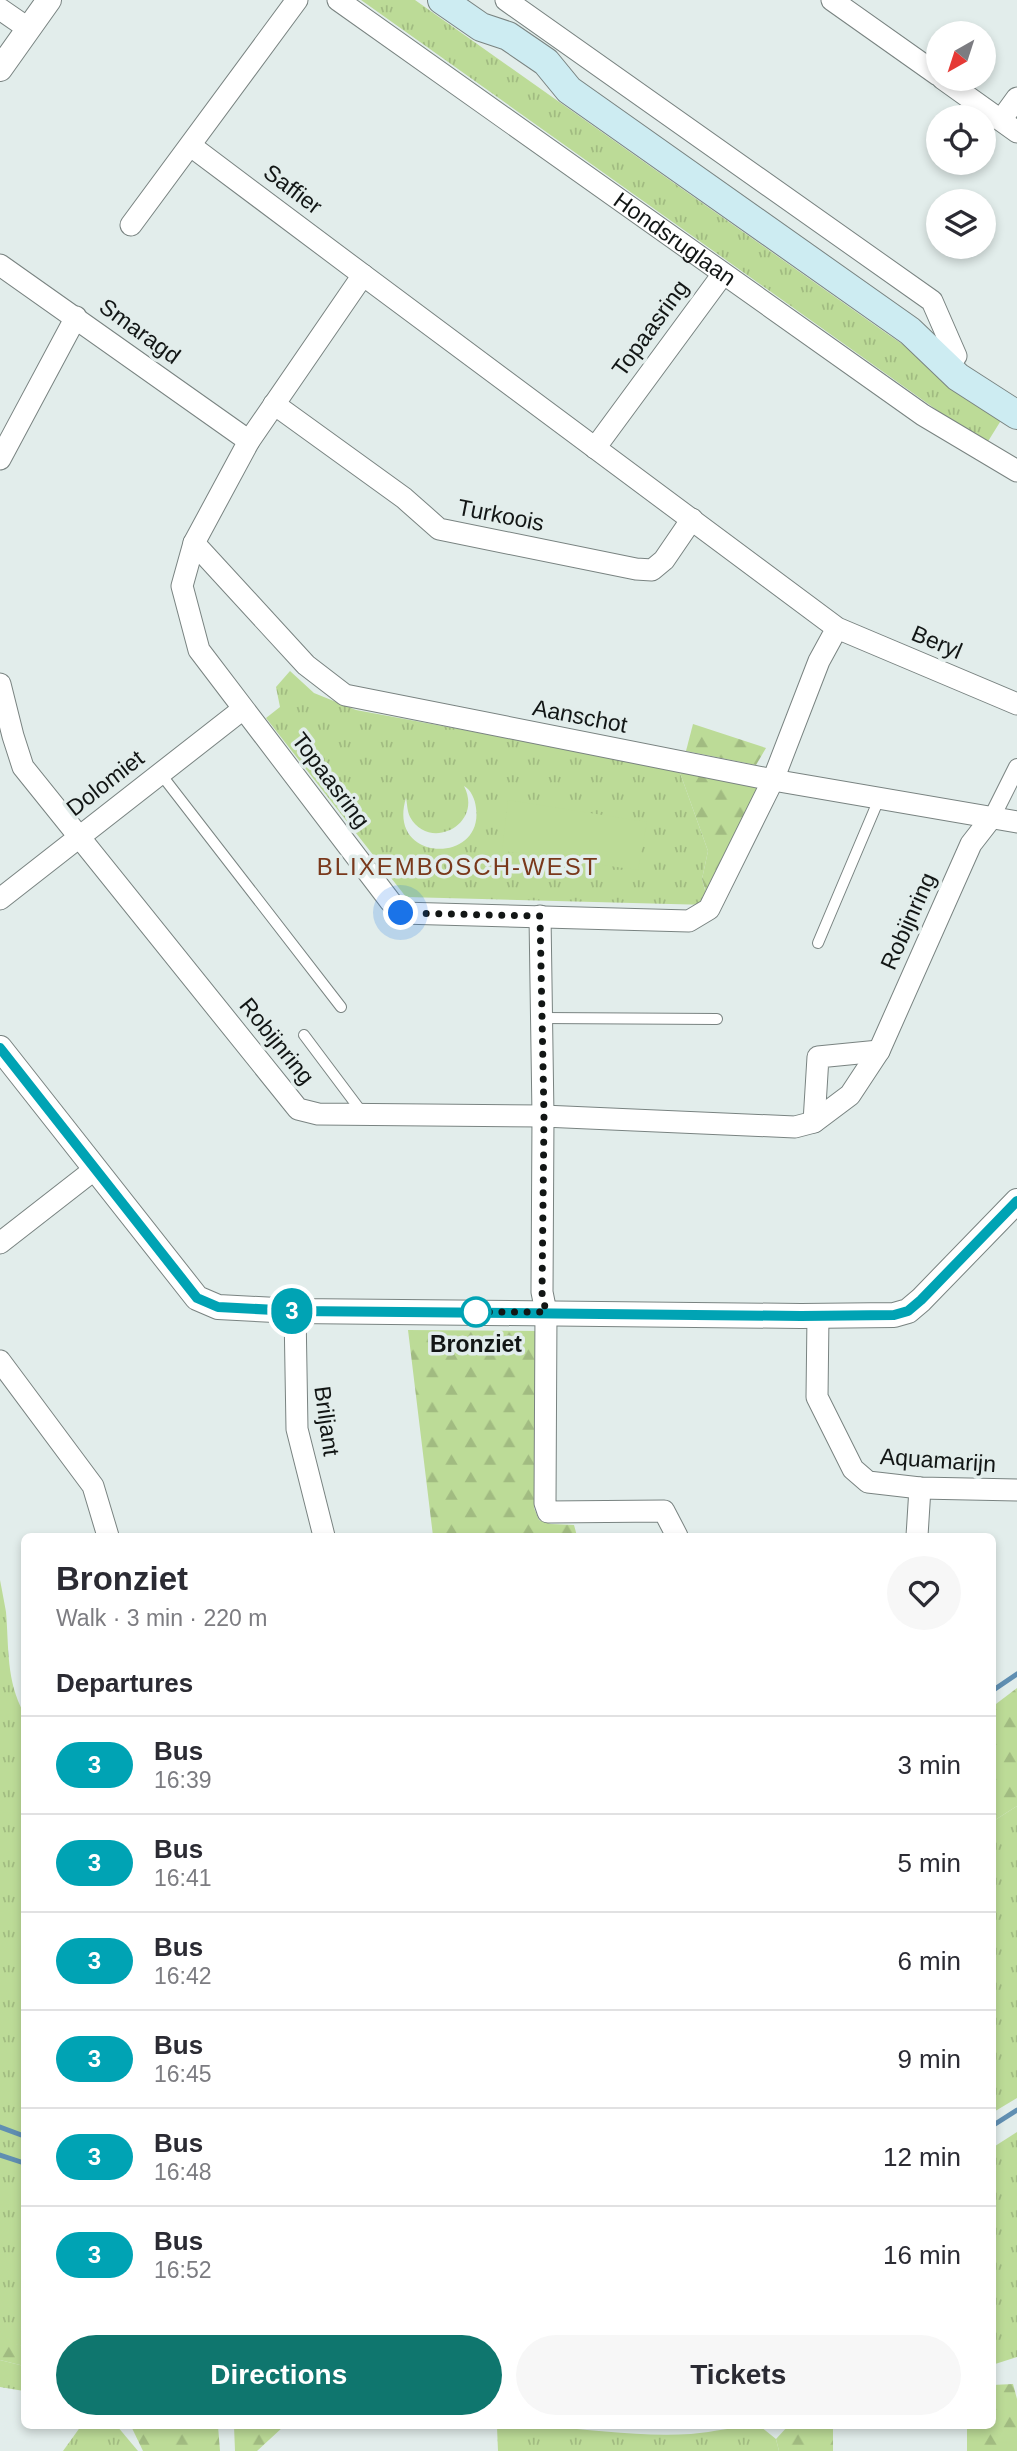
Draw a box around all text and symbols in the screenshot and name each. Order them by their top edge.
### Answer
north arrow [926,21,996,91]
map controls [926,21,996,259]
button: locate [926,105,996,175]
street label: Saffier [259,159,327,219]
street label: Hondsruglaan [609,187,741,291]
button: layers [926,189,996,259]
street label: Topaasring [606,275,694,381]
street label: Smaragd [95,293,185,369]
street label: Turkoois [456,494,546,536]
street label: Beryl [908,620,966,664]
street label: Aanschot [530,694,630,738]
street label: Topaasring [287,727,375,833]
street label: Dolomiet [61,744,149,821]
district label: BLIXEMBOSCH-WEST [317,853,599,880]
street label: Robijnring [875,868,941,974]
your location [383,895,418,930]
street label: Robijnring [234,993,320,1089]
line badge: 3 [269,1288,315,1334]
text: 3 [285,1297,299,1324]
marker: Bronziet [461,1297,491,1327]
place label: Bronziet [430,1331,522,1357]
street label: Briljant [309,1384,345,1458]
street label: Aquamarijn [879,1443,997,1477]
button: heart [887,1556,961,1630]
text: Bronziet [56,1560,188,1597]
text: Walk · 3 min · 220 m [56,1605,267,1631]
text: Departures [56,1668,193,1698]
text: Bus [154,1736,203,1766]
text: 3 min [897,1750,961,1780]
text: 3 [88,1751,101,1778]
text: 16:39 [154,1767,212,1793]
text: Bus [154,1834,203,1864]
text: 5 min [897,1848,961,1878]
text: 3 [88,1849,101,1876]
text: 16:41 [154,1865,212,1891]
text: Bus [154,1932,203,1962]
text: 6 min [897,1946,961,1976]
text: 3 [88,1947,101,1974]
text: 16:42 [154,1963,212,1989]
text: Bus [154,2030,203,2060]
text: 9 min [897,2044,961,2074]
text: 3 [88,2045,101,2072]
text: 16:45 [154,2061,212,2087]
text: Bus [154,2128,203,2158]
text: 12 min [883,2142,961,2172]
text: 3 [88,2143,101,2170]
text: 16:48 [154,2159,212,2185]
text: Bus [154,2226,203,2256]
text: 16 min [883,2240,961,2270]
text: 3 [88,2241,101,2268]
text: 16:52 [154,2257,212,2283]
button: Directions [56,2335,502,2415]
button: Tickets [516,2335,961,2415]

